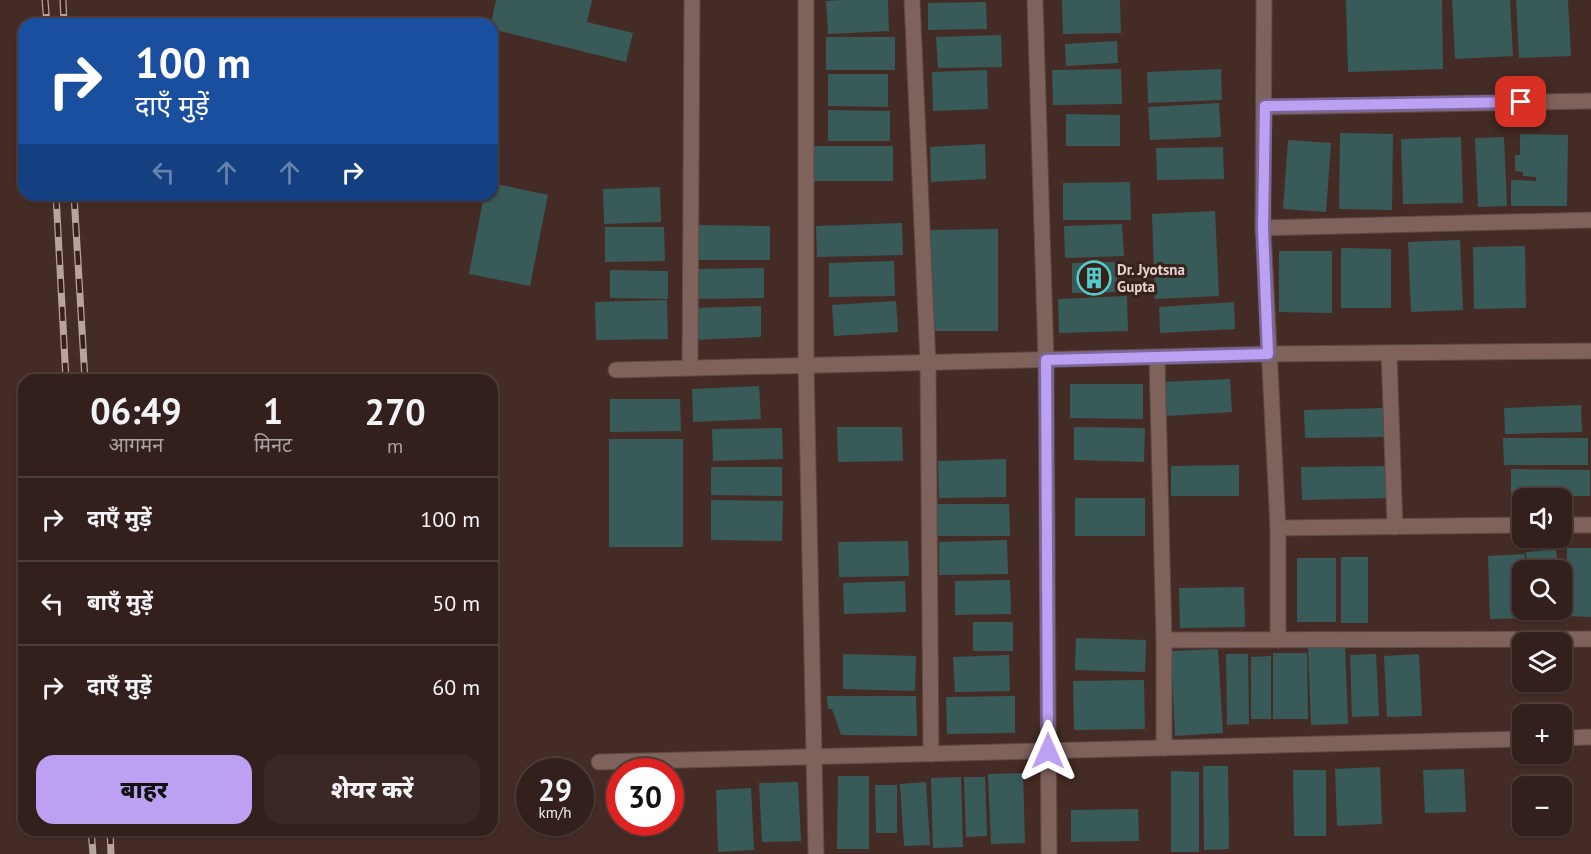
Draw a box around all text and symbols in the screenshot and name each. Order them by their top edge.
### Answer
text: 100 m [135,35,251,90]
icon: right [36,42,114,120]
pin [1495,76,1546,127]
icon: arrive [1504,85,1537,118]
text: दाएँ मुड़ें [135,88,209,122]
icon: left [147,156,180,189]
icon: ahead [210,156,243,189]
icon: ahead [273,156,306,189]
icon: right [336,156,369,189]
building icon: Dr. Jyotsna Gupta [1076,260,1112,296]
place label: Dr. Jyotsna Gupta [1117,260,1185,296]
text: 06:49 [90,387,182,434]
text: 1 [263,387,283,434]
text: 270 [364,388,426,435]
text: आगमन [109,432,163,458]
text: मिनट [254,432,292,458]
text: m [387,433,403,459]
map controls [1512,488,1572,836]
button: sound [1512,488,1572,548]
icon: right [36,503,69,536]
text: दाएँ मुड़ें [87,504,152,532]
text: 100 m [420,505,480,533]
button: search [1512,560,1572,620]
icon: left [36,587,69,620]
text: बाएँ मुड़ें [87,588,153,616]
text: 50 m [432,589,480,617]
button: layers [1512,632,1572,692]
icon: right [36,671,69,704]
text: दाएँ मुड़ें [87,672,152,700]
text: 60 m [432,673,480,701]
button: + [1512,704,1572,764]
position arrow [1016,719,1080,783]
button: बाहर [36,755,252,824]
button: शेयर करें [264,755,480,824]
speed limit sign: 30 [606,758,684,836]
text: 29 [538,770,572,809]
button: − [1512,776,1572,836]
text: km/h [539,803,571,822]

